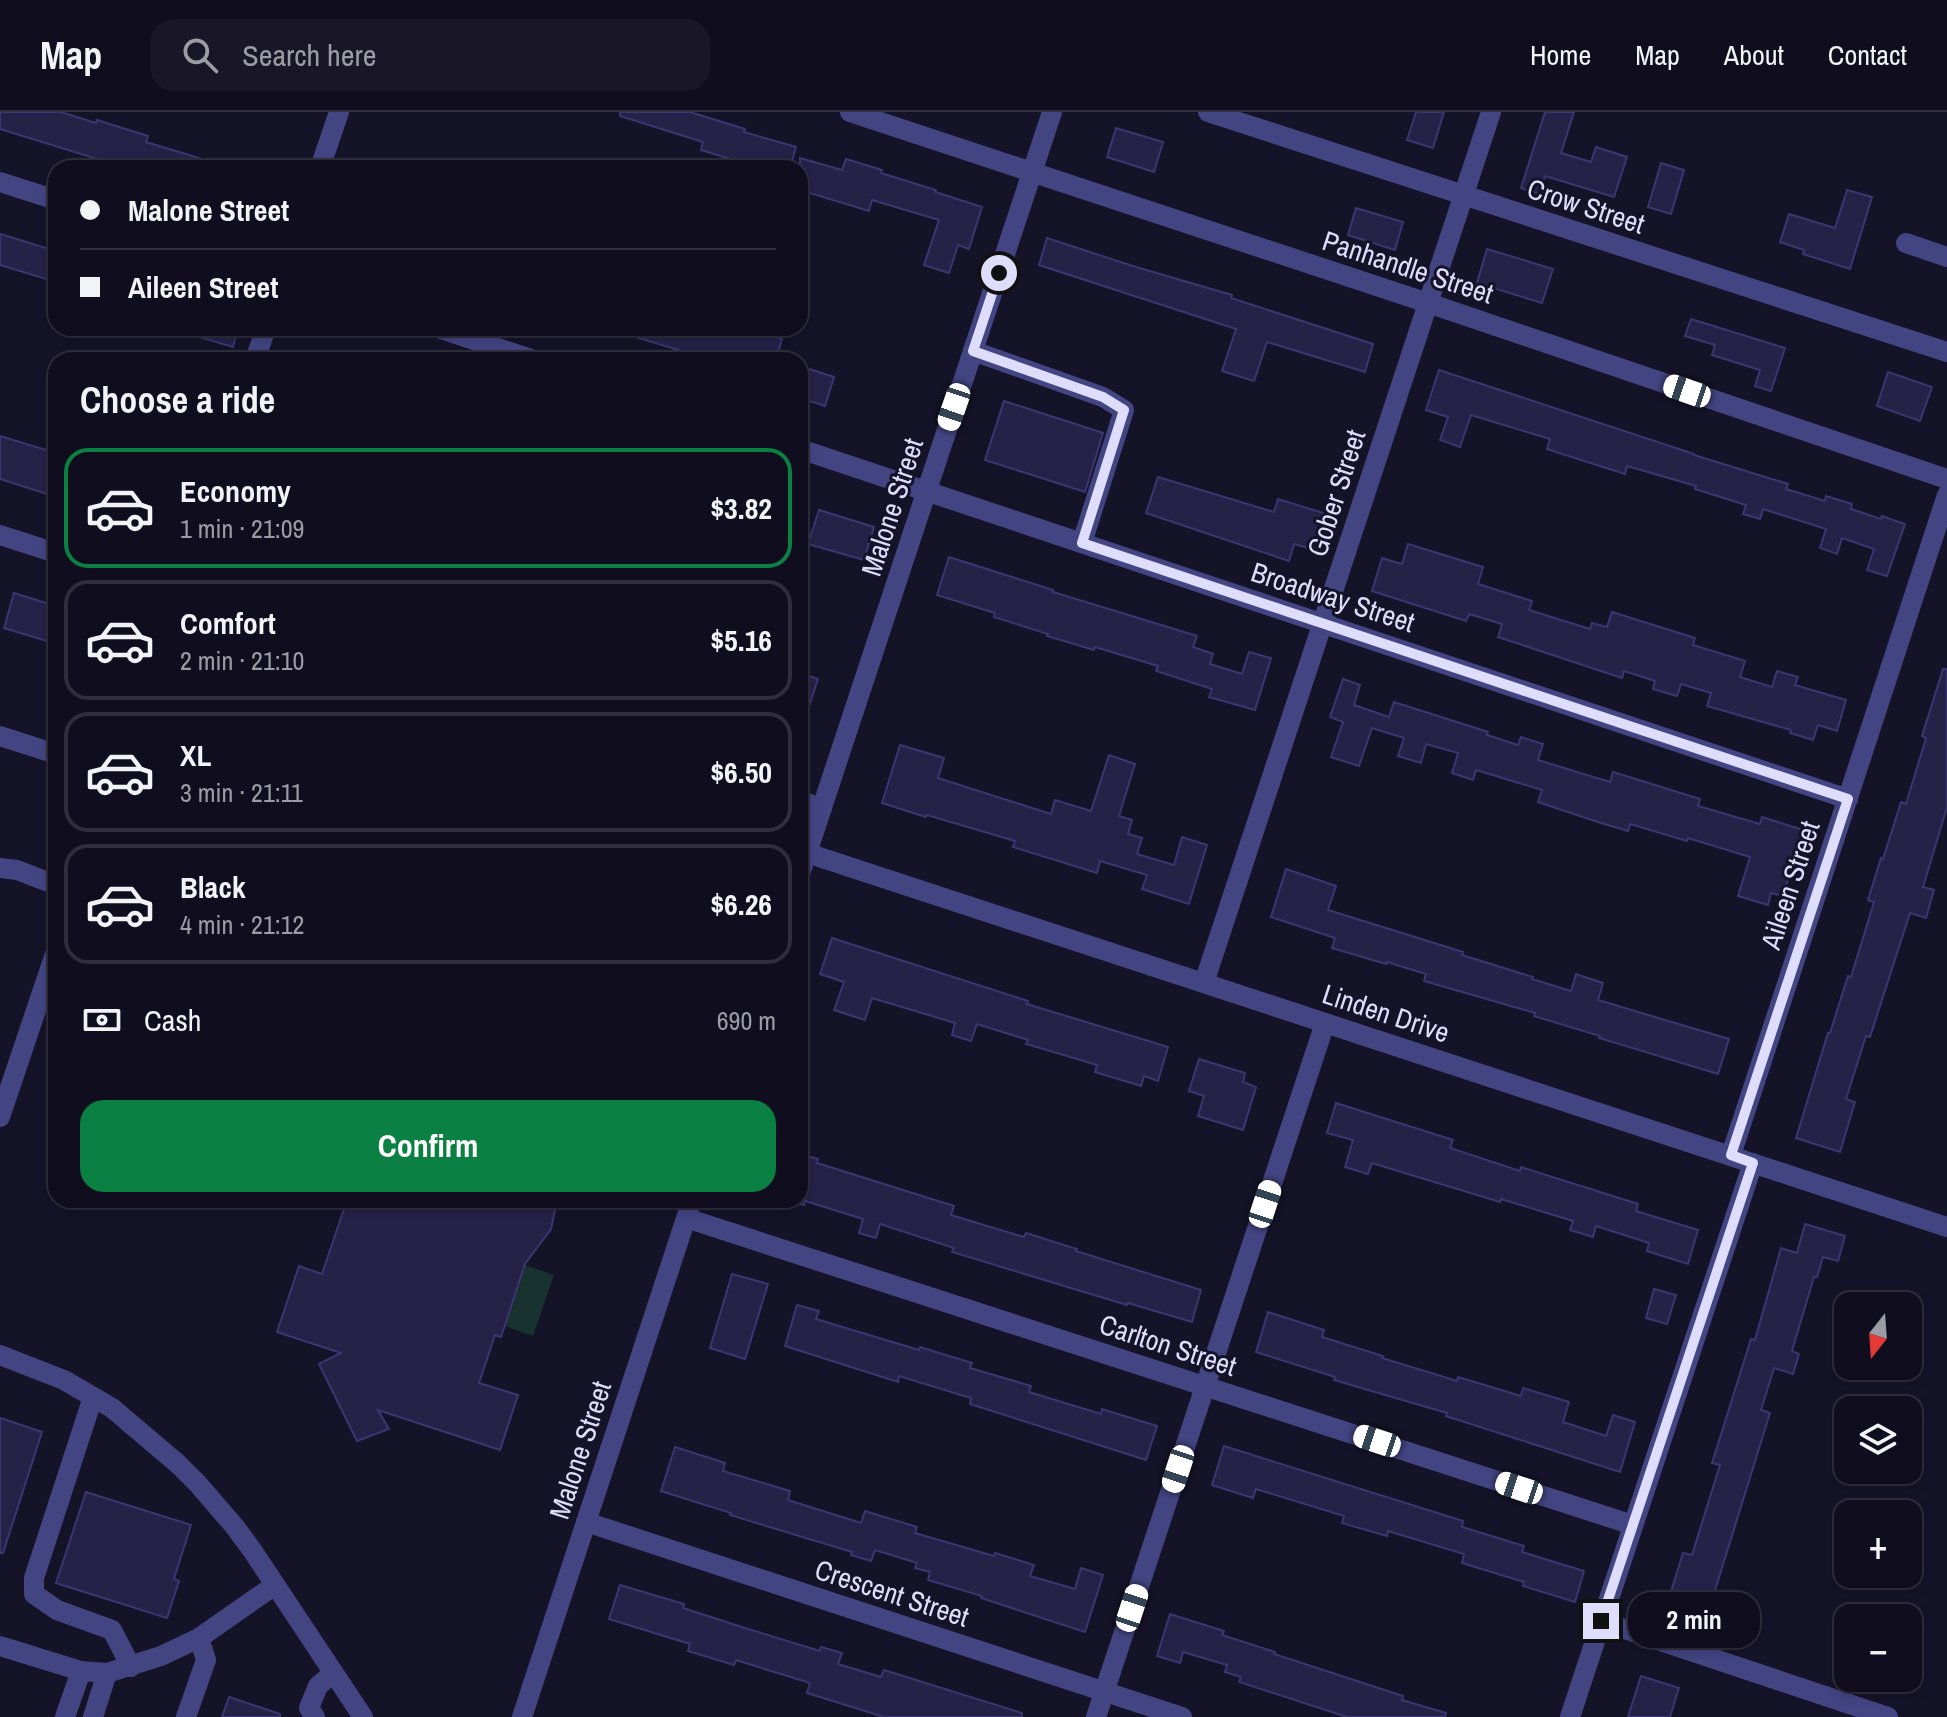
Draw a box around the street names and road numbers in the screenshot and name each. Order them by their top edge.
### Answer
street label: Crow Street [1522,169,1650,243]
street label: Panhandle Street [1318,222,1498,312]
street label: Gober Street [1298,425,1374,561]
street label: Malone Street [852,433,932,581]
street label: Broadway Street [1246,553,1420,641]
street label: Aileen Street [1751,816,1829,955]
street label: Linden Drive [1318,975,1454,1051]
street label: Carlton Street [1095,1305,1241,1385]
street label: Malone Street [540,1376,620,1524]
street label: Crescent Street [810,1550,974,1636]

